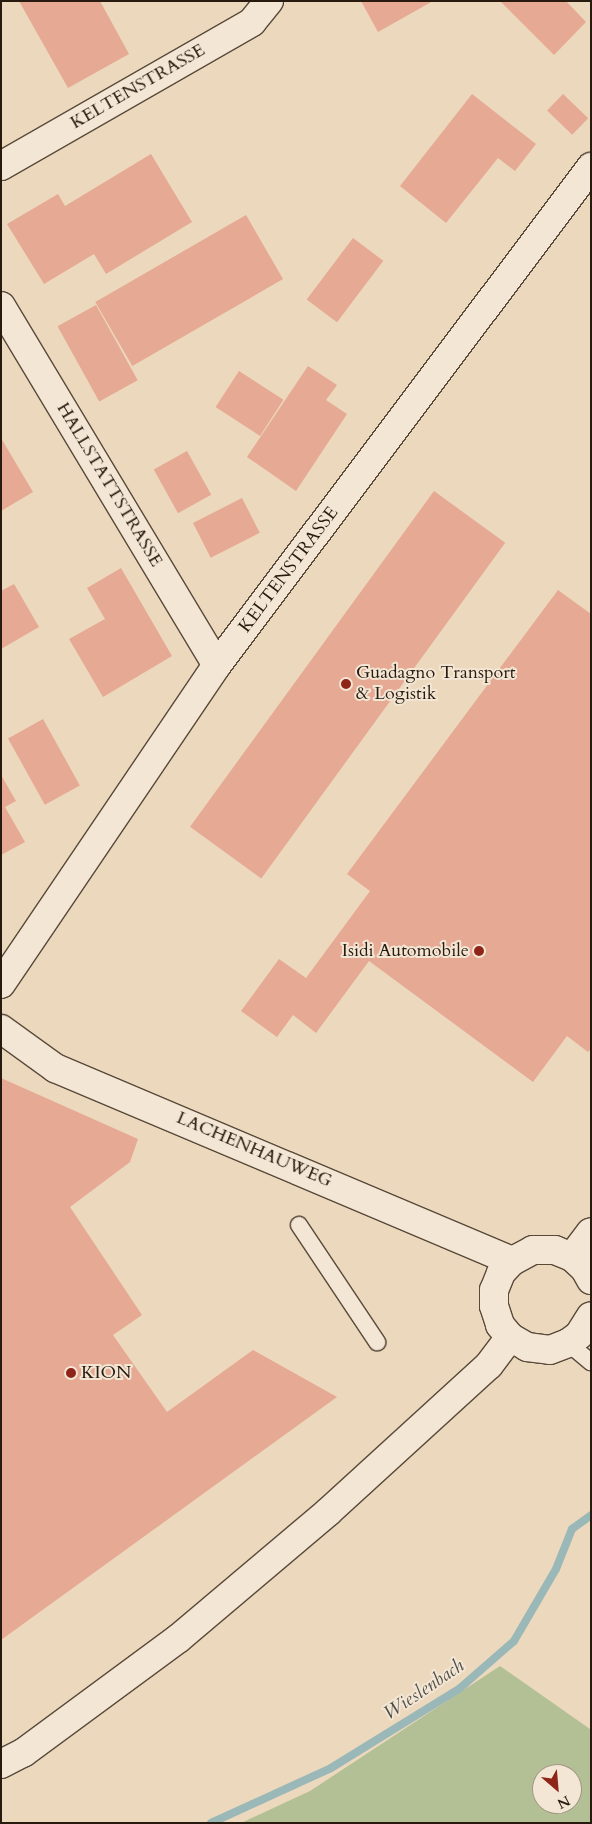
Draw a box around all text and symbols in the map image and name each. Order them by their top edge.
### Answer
street label: KELTENSTRASSE [67,40,209,134]
street label: HALLSTATTSTRASSE [51,399,167,571]
street label: KELTENSTRASSE [235,503,343,637]
place label: Guadagno Transport & Logistik [356,663,516,706]
marker: Guadagno Transport & Logistik [340,678,352,690]
place label: Isidi Automobile [342,940,469,962]
marker: Isidi Automobile [473,945,485,957]
street label: LACHENHAUWEG [173,1107,335,1193]
place label: KION [81,1362,131,1384]
marker: KION [65,1367,77,1379]
water label: Wieslenbach [379,1655,469,1725]
north arrow [532,1764,582,1814]
text: N [554,1791,573,1813]

